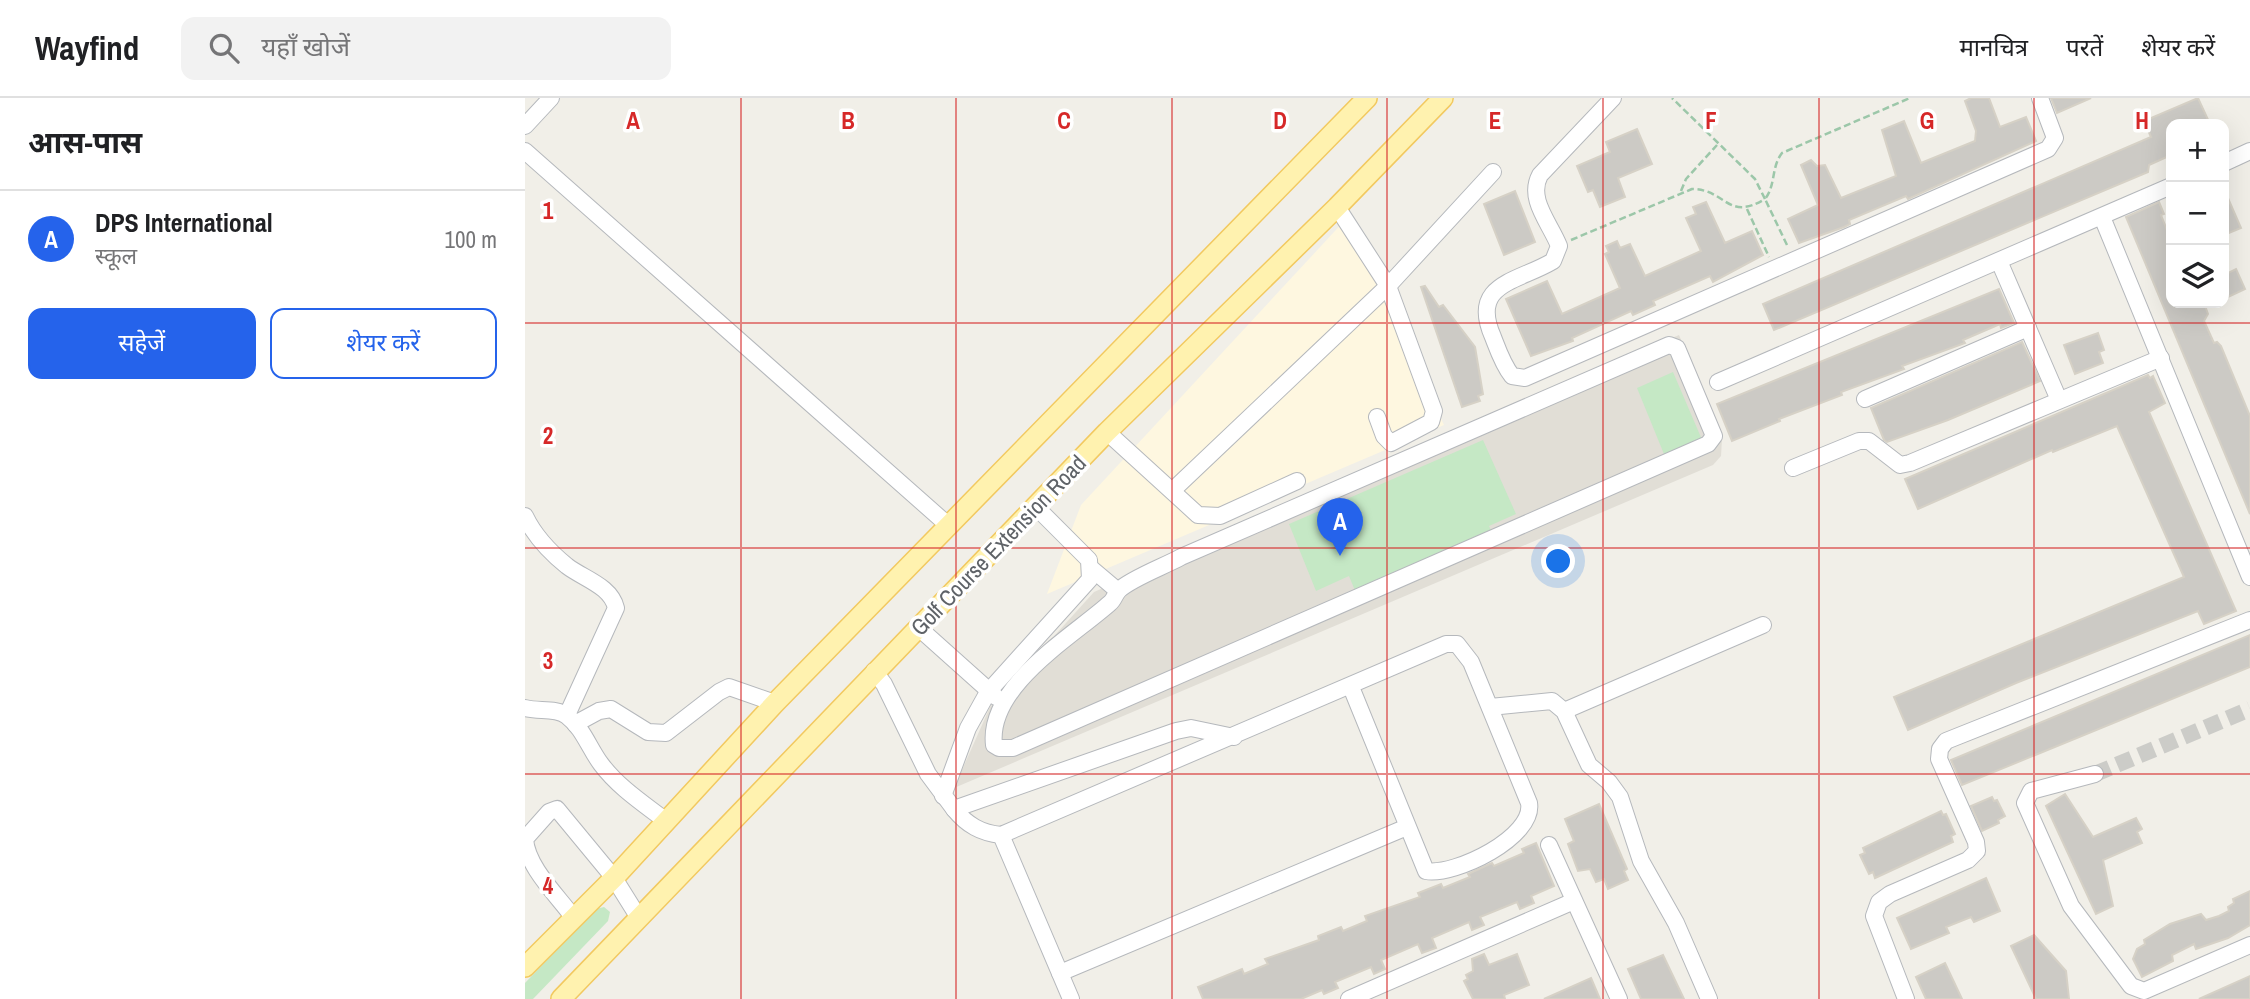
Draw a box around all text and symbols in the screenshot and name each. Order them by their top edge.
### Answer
search box [181,17,671,80]
text: Wayfind [35,26,139,70]
icon: search [205,29,243,67]
text: यहाँ खोजें [261,29,350,64]
text: मानचित्र [1959,31,2028,63]
text: परतें [2066,31,2103,63]
text: शेयर करें [2141,31,2215,63]
text: A [626,105,640,136]
text: B [841,105,855,136]
text: C [1057,105,1071,136]
text: D [1273,105,1287,136]
text: E [1489,105,1501,136]
text: F [1705,105,1717,136]
text: G [1920,105,1934,136]
text: H [2135,105,2149,136]
map controls [2166,119,2229,308]
button: + [2166,119,2229,182]
text: आस-पास [28,122,142,162]
button: − [2166,182,2229,245]
text: 1 [543,195,554,226]
text: DPS International [95,205,273,240]
text: A [44,224,58,255]
text: 100 m [445,224,497,255]
text: स्कूल [95,240,137,271]
button: layers [2166,245,2229,308]
button: सहेजें [28,308,256,379]
button: शेयर करें [270,308,497,379]
text: 2 [543,420,553,451]
street label: Golf Course Extension Road [903,448,1093,642]
pin: A [1317,498,1363,556]
your location [1541,544,1575,578]
text: 3 [543,645,553,676]
text: 4 [543,870,554,901]

